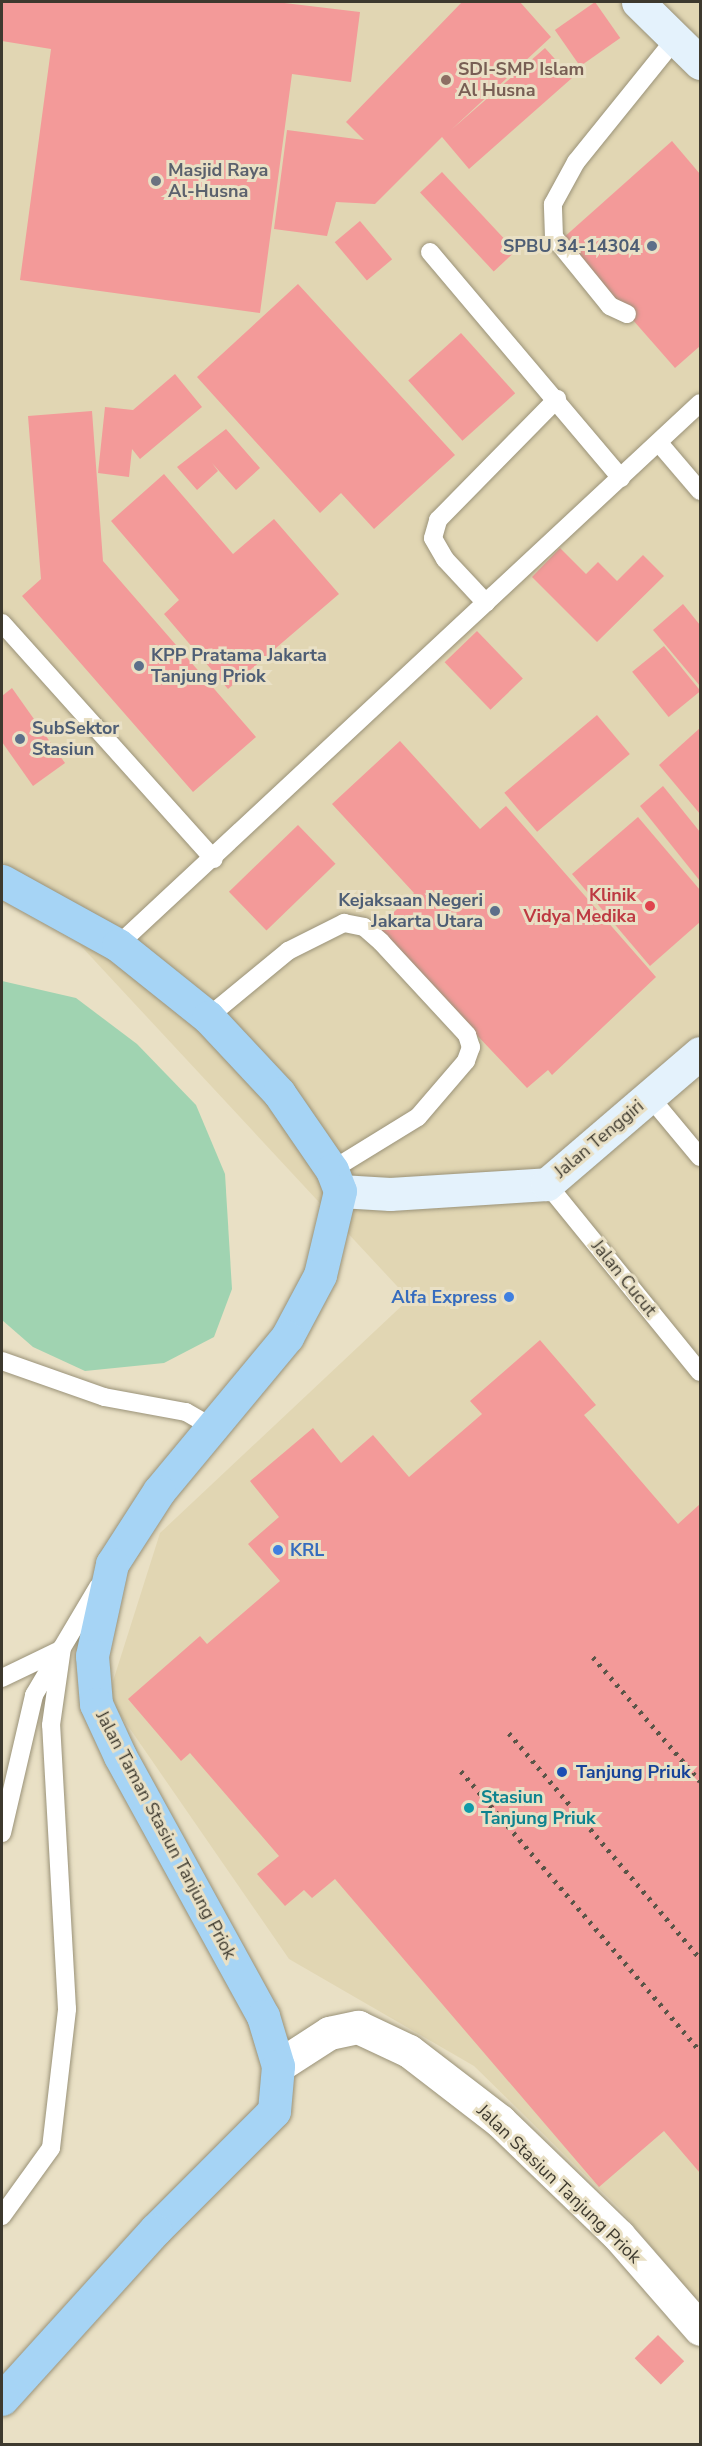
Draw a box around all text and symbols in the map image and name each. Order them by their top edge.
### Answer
place label: SDI-SMP Islam Al Husna [458,59,584,101]
marker: SDI-SMP Islam Al Husna [439,73,453,87]
place label: Masjid Raya Al-Husna [168,160,268,202]
marker: Masjid Raya Al-Husna [149,174,163,188]
place label: SPBU 34-14304 [503,235,640,257]
marker: SPBU 34-14304 [645,239,659,253]
place label: KPP Pratama Jakarta Tanjung Priok [151,645,327,688]
marker: KPP Pratama Jakarta Tanjung Priok [132,659,146,673]
place label: SubSektor Stasiun [32,718,119,760]
marker: SubSektor Stasiun [13,732,27,746]
place label: Klinik Vidya Medika [524,885,636,928]
place label: Kejaksaan Negeri Jakarta Utara [338,890,483,932]
marker: Klinik Vidya Medika [641,897,659,915]
marker: Kejaksaan Negeri Jakarta Utara [488,904,502,918]
street label: Jalan Tenggiri [550,1095,648,1183]
street label: Jalan Cucut [587,1236,661,1320]
place label: Alfa Express [391,1286,497,1308]
marker: Alfa Express [502,1290,516,1304]
place label: KRL [290,1539,324,1561]
marker: KRL [271,1543,285,1557]
street label: Jalan Taman Stasiun Tanjung Priok [91,1707,241,1963]
place label: Tanjung Priuk [576,1761,691,1783]
marker: Tanjung Priuk [553,1763,571,1781]
place label: Stasiun Tanjung Priuk [481,1787,596,1830]
marker: Stasiun Tanjung Priuk [462,1801,476,1815]
street label: Jalan Stasiun Tanjung Priok [473,2100,645,2268]

